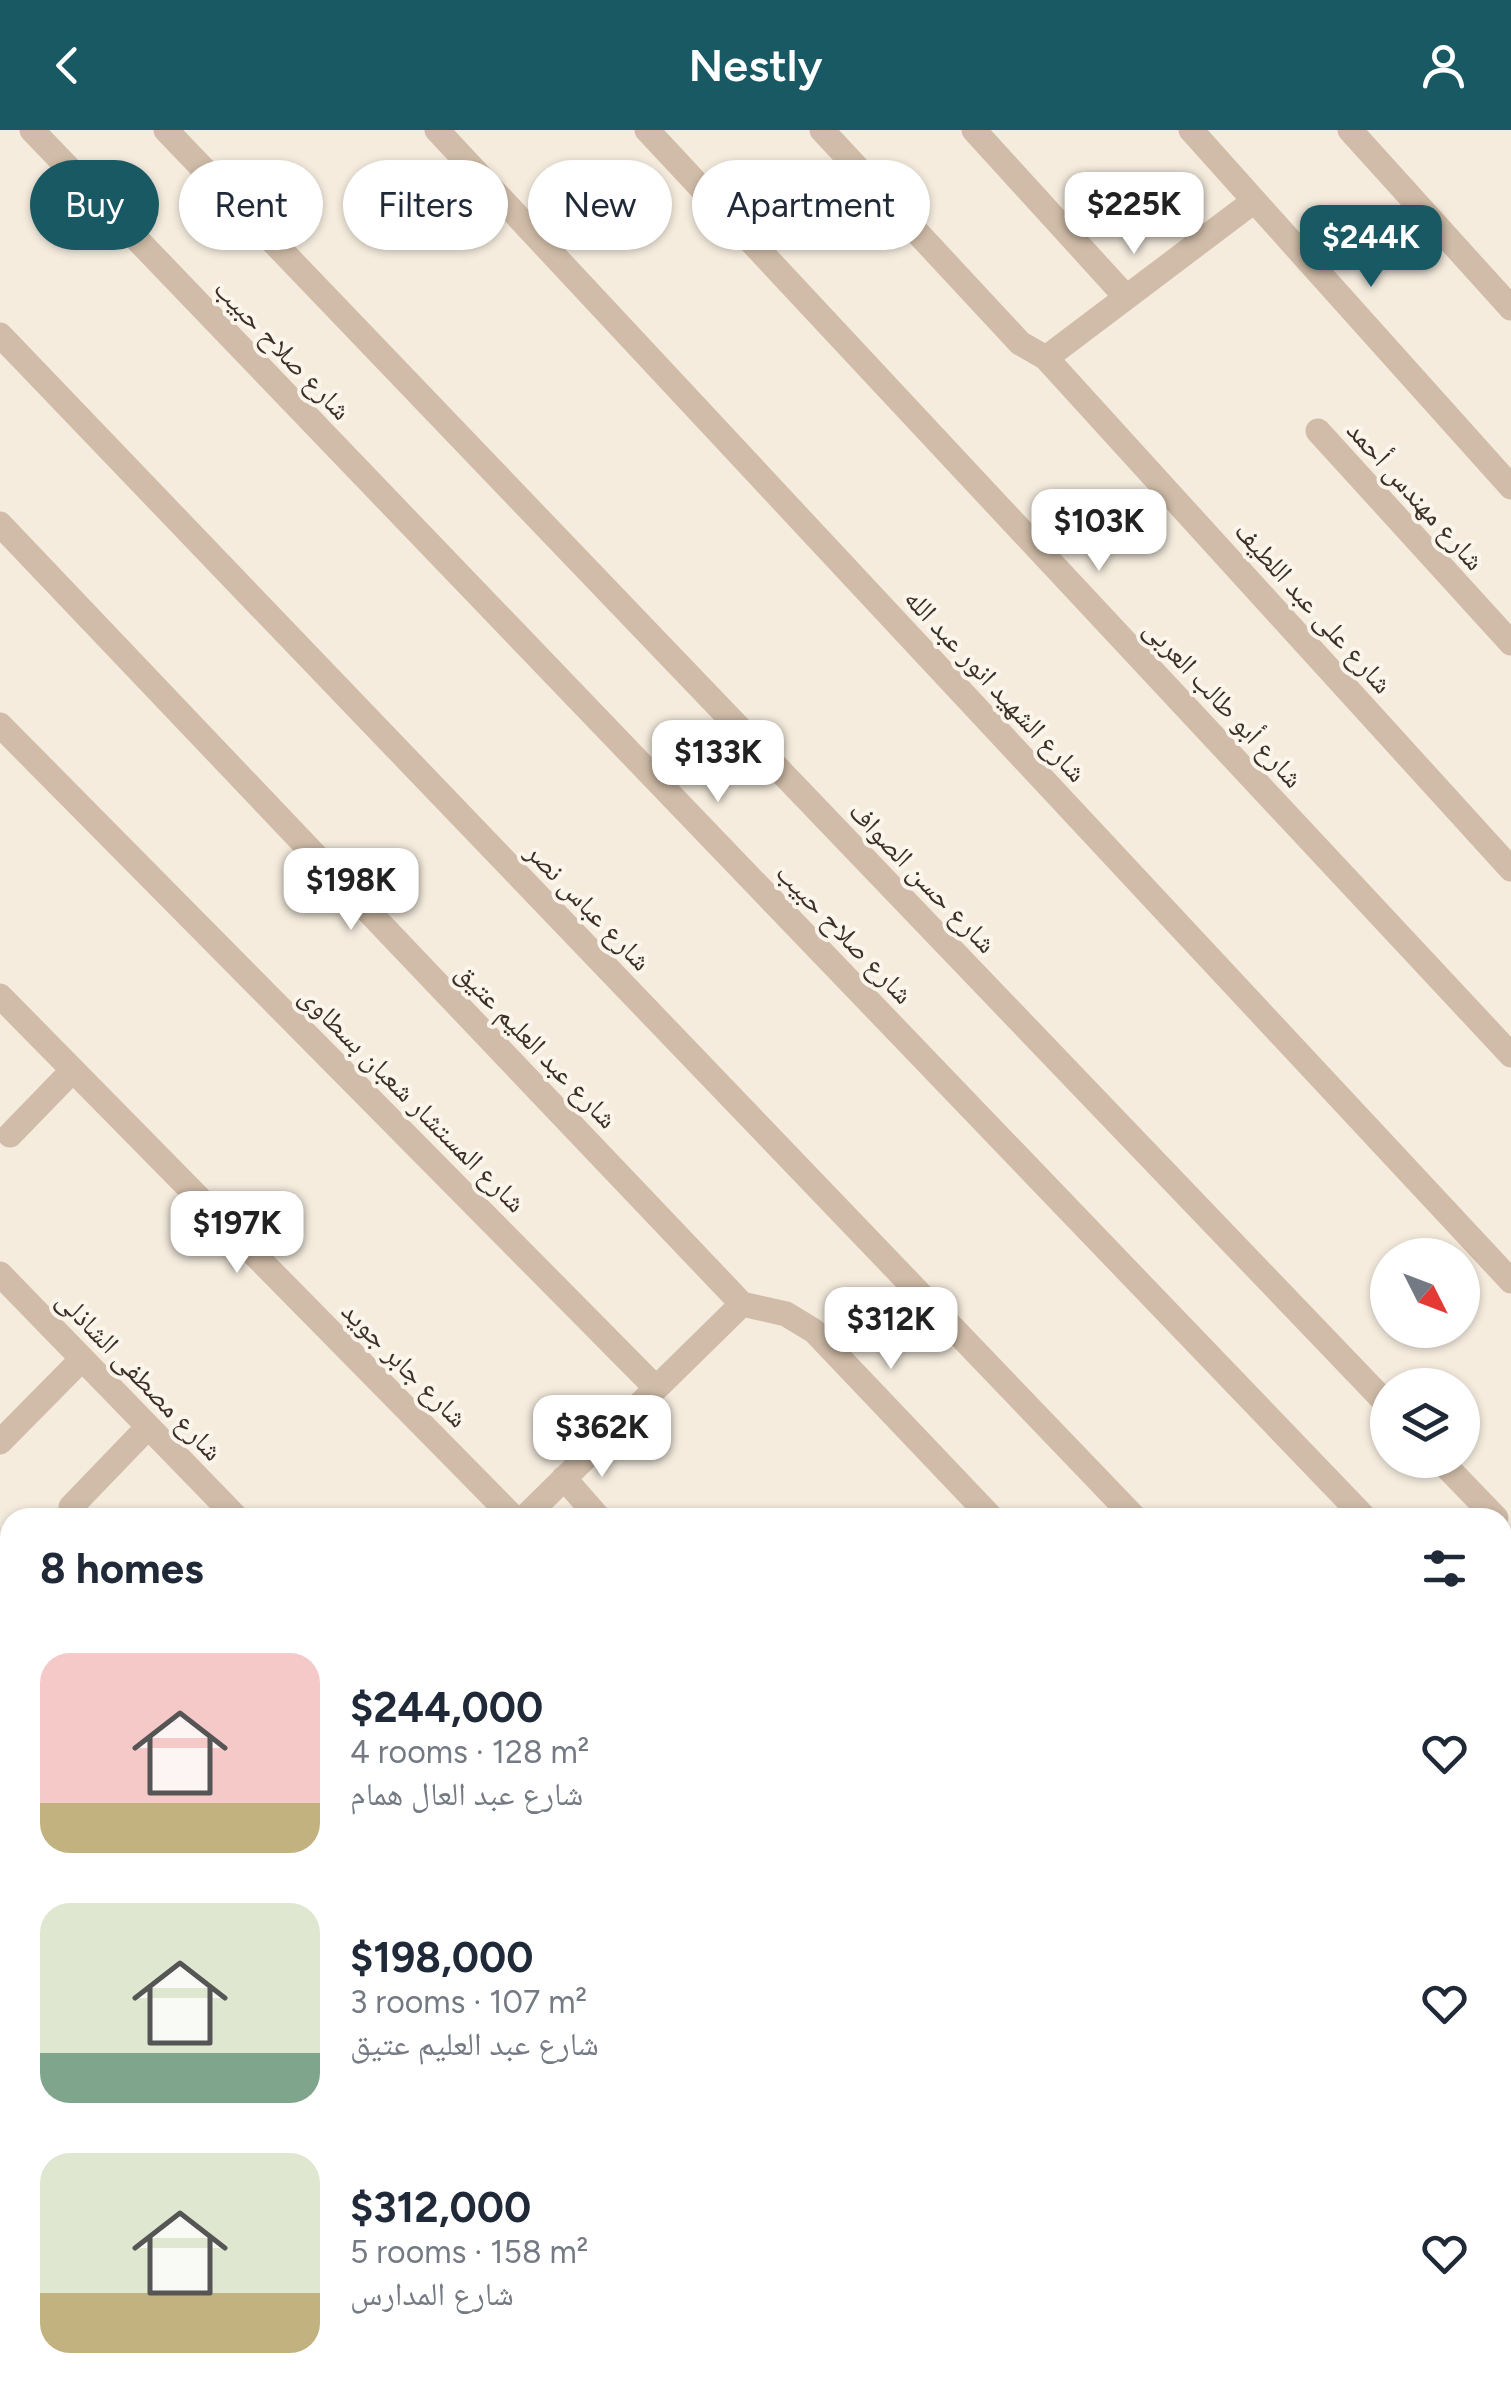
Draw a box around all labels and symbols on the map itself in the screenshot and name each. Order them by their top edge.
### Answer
pin: $225K [1064,172,1204,257]
pin: $244K [1301,205,1441,290]
street label: شارع صلاح حبيب [207,271,359,427]
street label: شارع مهندس أحمد [1339,413,1492,578]
pin: $103K [1029,489,1169,574]
street label: شارع على عبد اللطيف [1227,514,1400,701]
street label: شارع الشهيد انور عبد الله [897,581,1094,789]
street label: شارع أبو طالب العربى [1136,612,1311,795]
pin: $133K [648,720,788,805]
street label: شارع حسن الصواف [841,794,1004,961]
street label: شارع عباس نصر [518,834,659,978]
pin: $198K [281,848,421,933]
street label: شارع صلاح حبيب [769,855,921,1011]
street label: شارع عبد العليم عتيق [448,955,625,1137]
street label: شارع المستشار شعبان بسطاوى [292,979,533,1220]
pin: $197K [167,1191,307,1276]
north arrow [1370,1238,1480,1348]
street label: شارع مصطفى الشاذلى [49,1283,230,1468]
pin: $312K [821,1287,961,1372]
street label: شارع جابر جويد [334,1294,475,1435]
pin: $362K [532,1395,672,1480]

